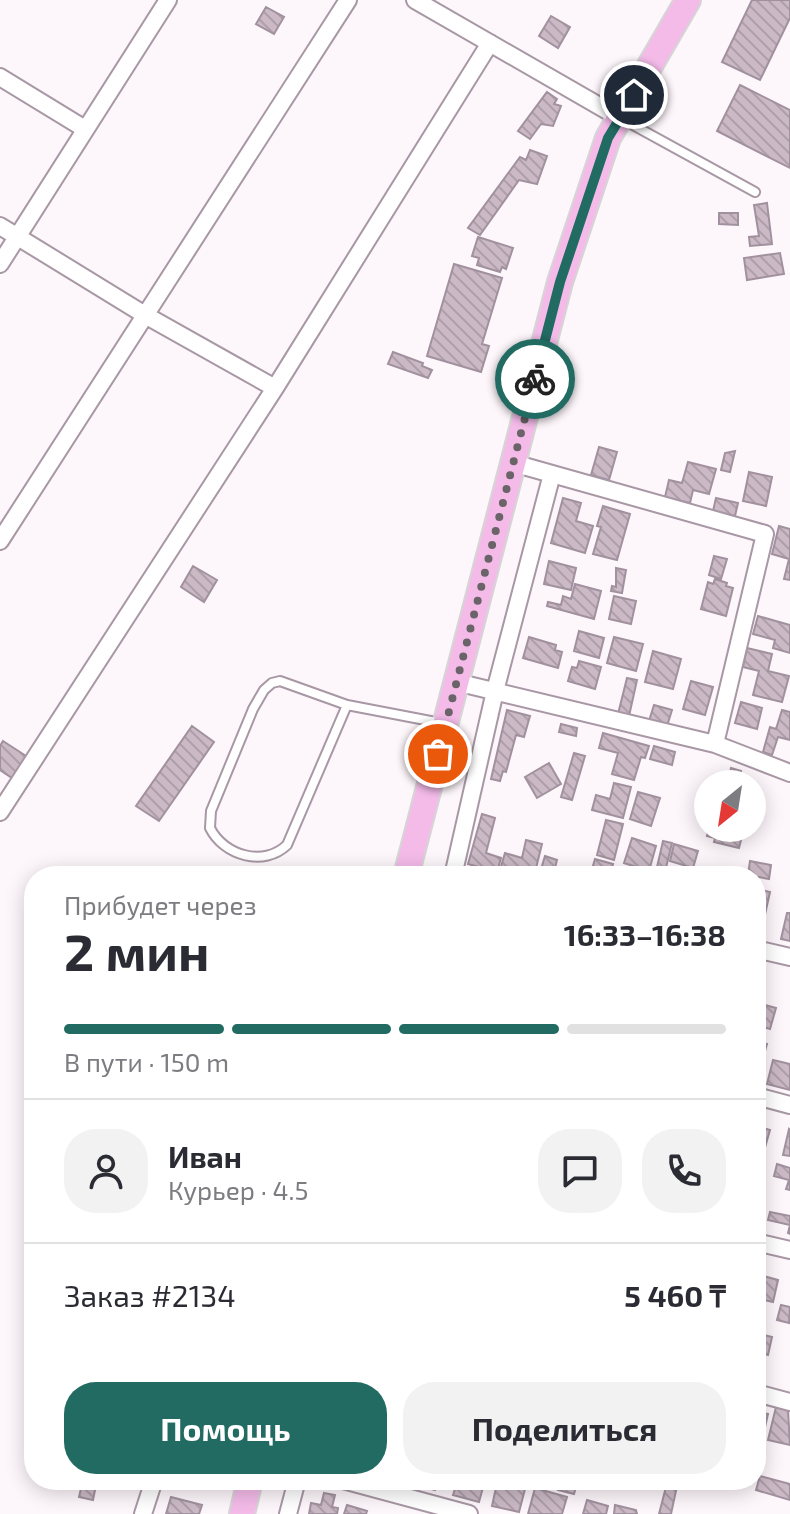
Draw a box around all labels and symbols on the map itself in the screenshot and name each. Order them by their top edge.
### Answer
pin [600,61,668,129]
courier [495,339,575,419]
pin [404,720,472,788]
north arrow [694,770,766,842]

